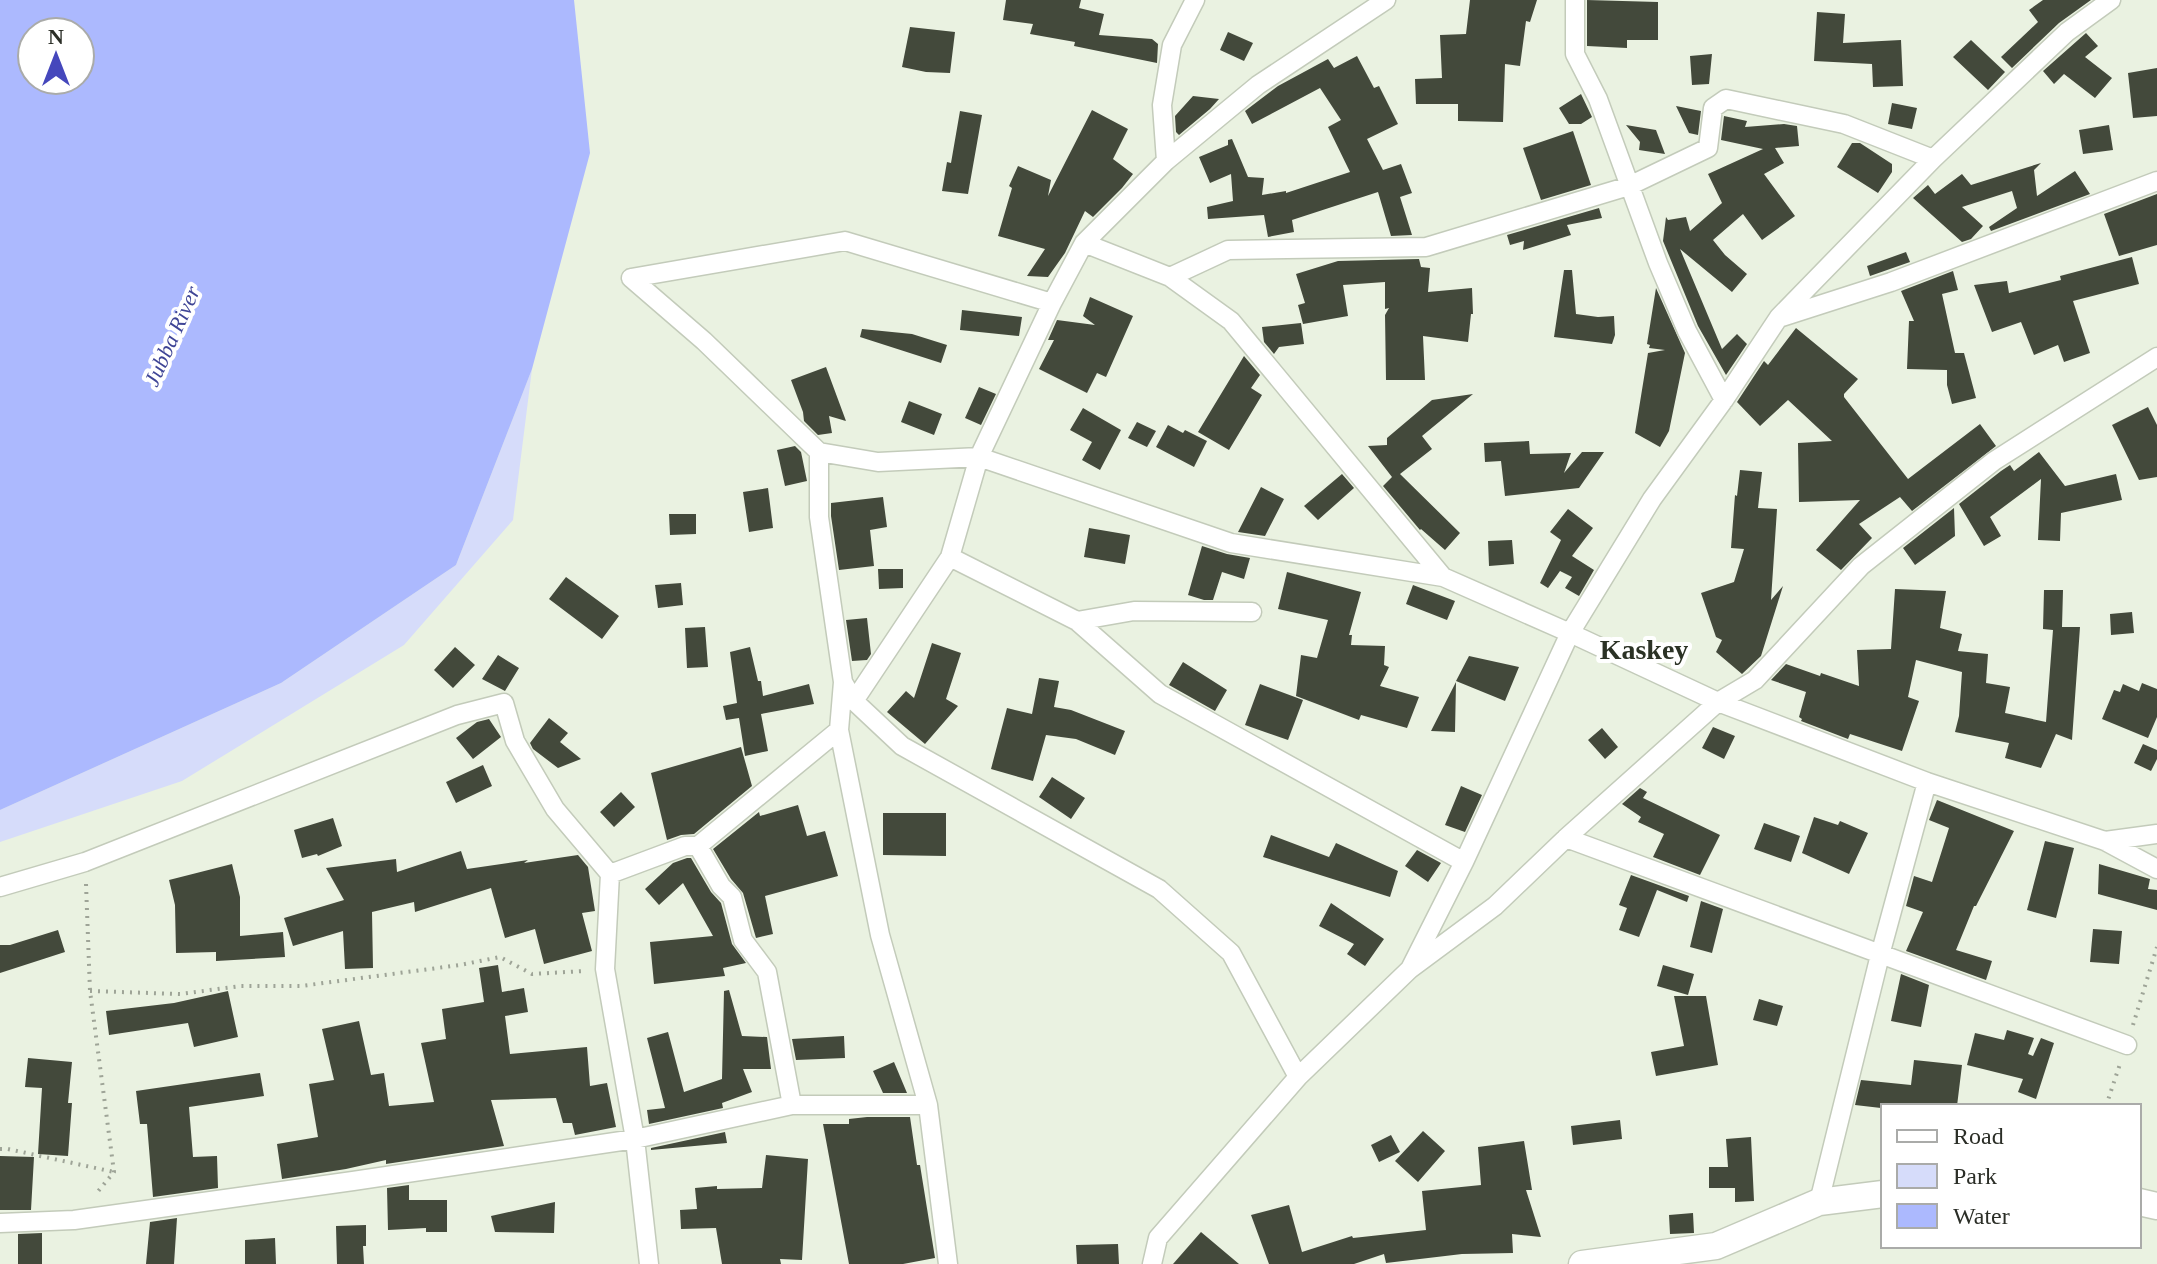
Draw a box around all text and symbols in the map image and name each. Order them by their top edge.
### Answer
north arrow [16,16,96,96]
text: N [48,24,64,49]
water label: Jubba River [139,282,205,390]
district label: Kaskey [1600,634,1688,665]
legend [1881,1104,2141,1248]
text: Road [1953,1123,2004,1149]
text: Park [1953,1163,1997,1189]
text: Water [1953,1203,2010,1229]

